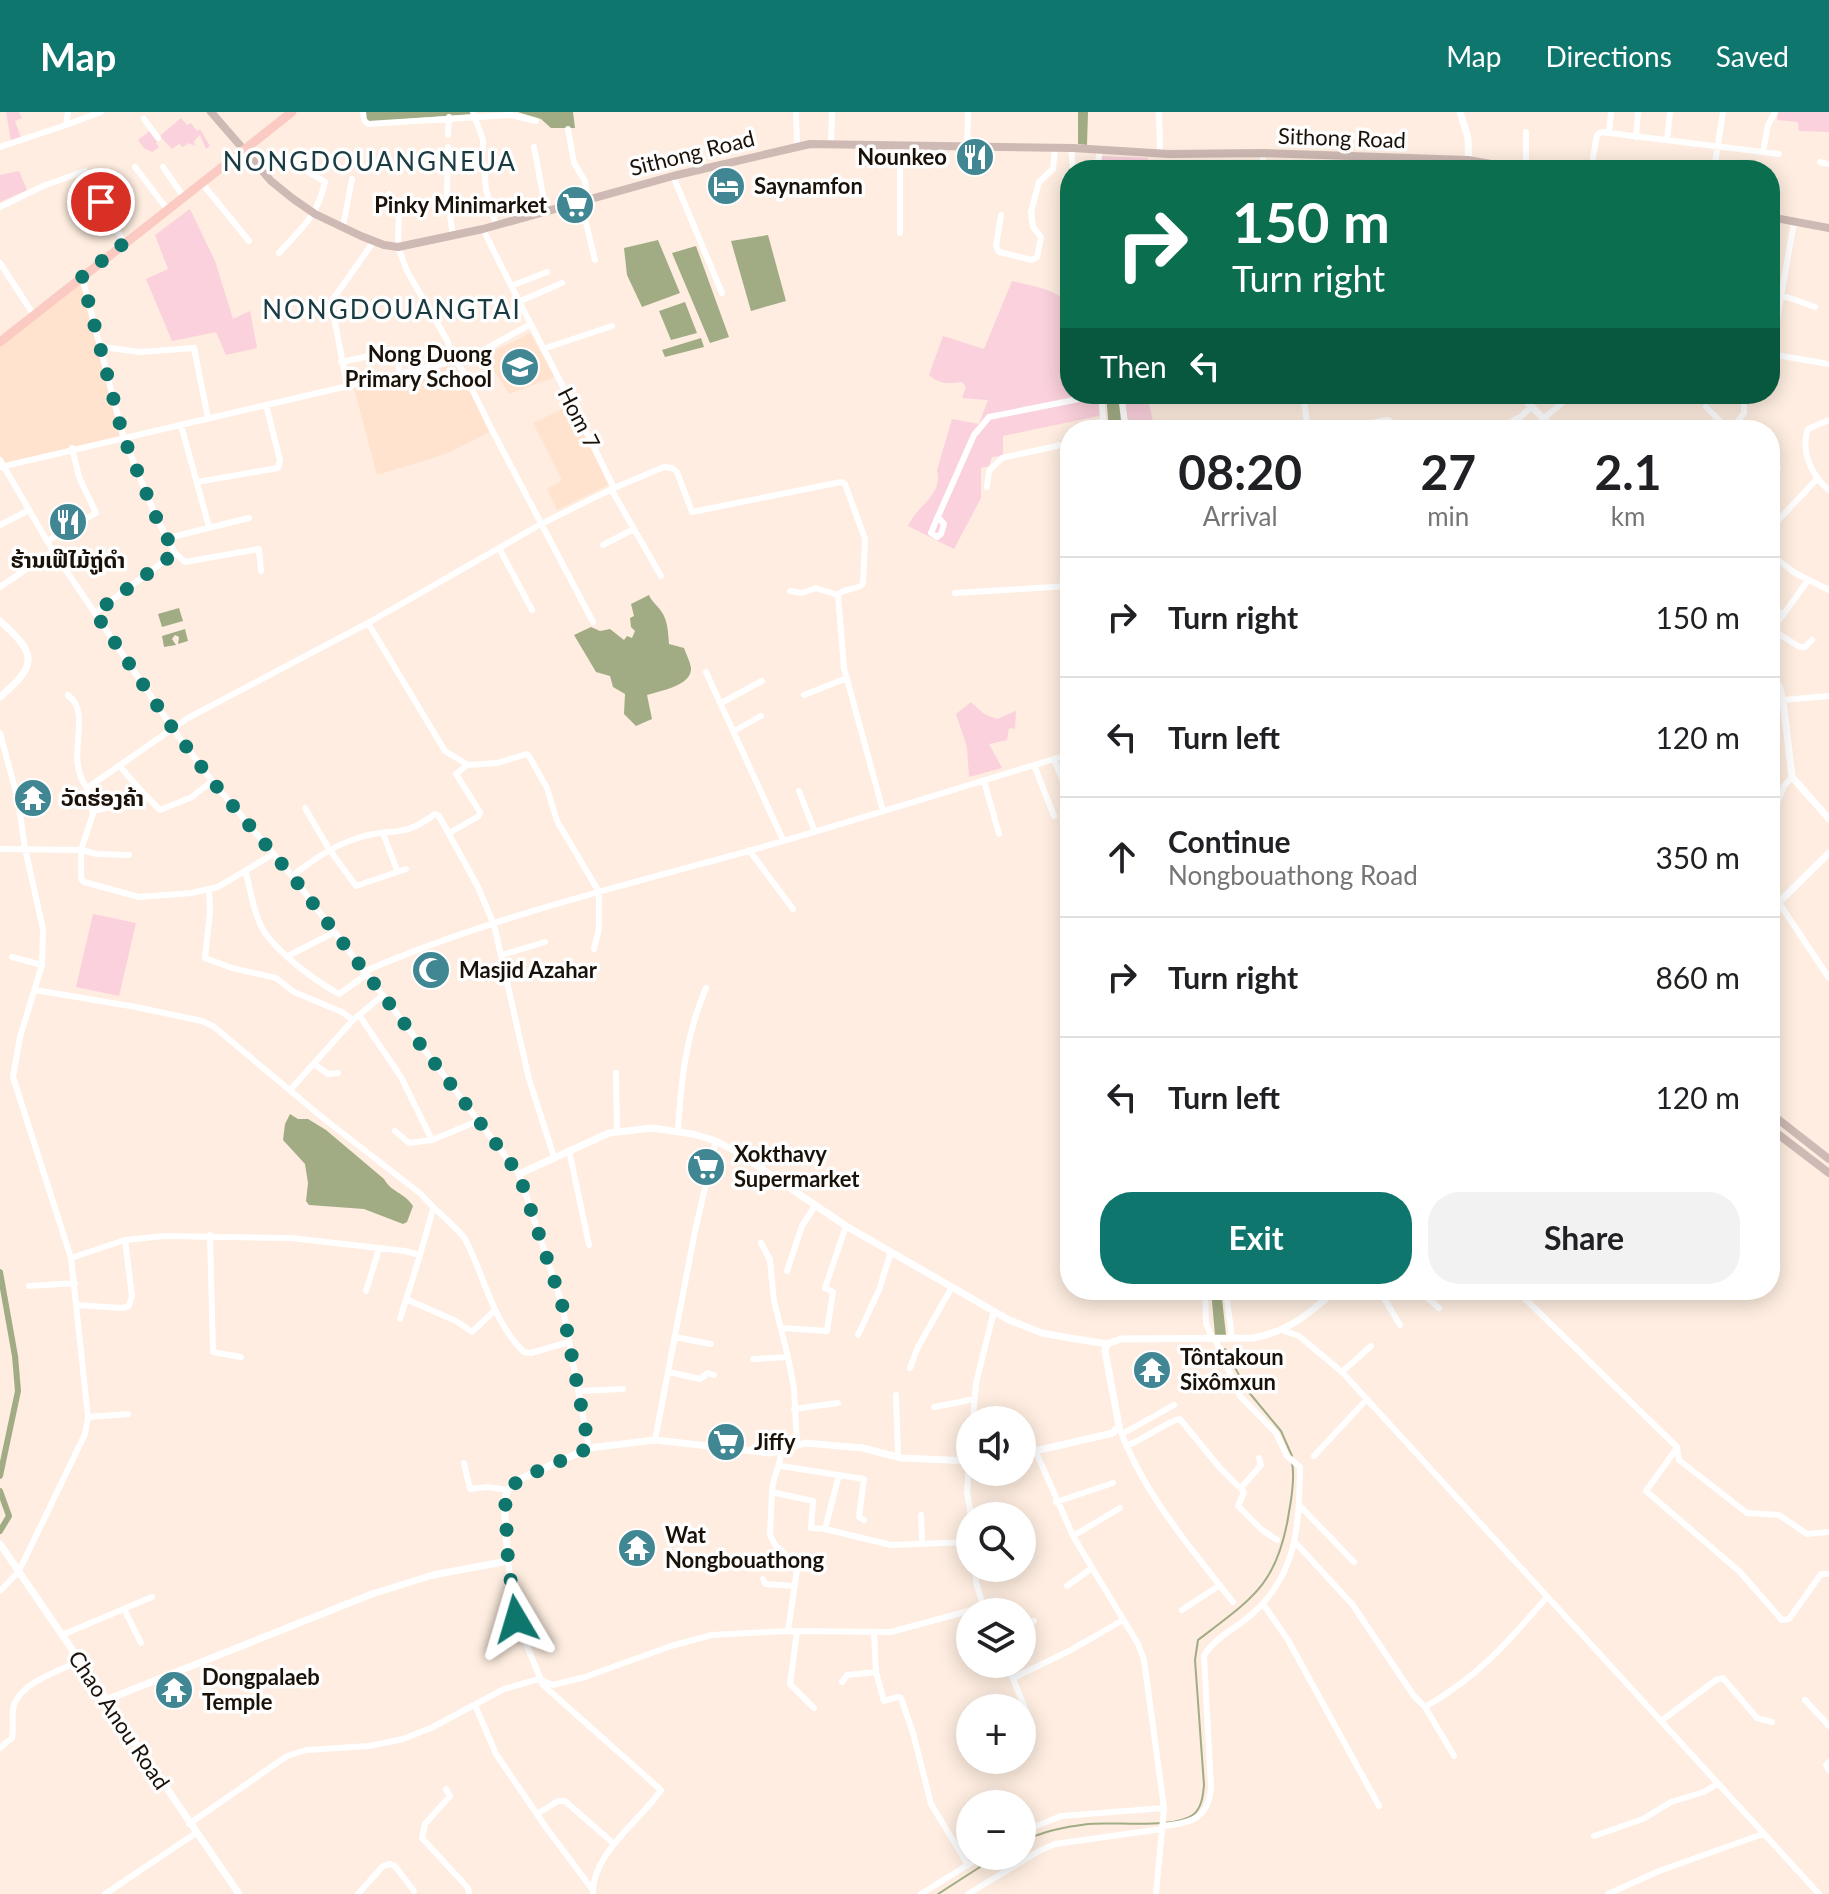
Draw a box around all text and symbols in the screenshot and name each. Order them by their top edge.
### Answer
text: Map [40,33,116,79]
text: Map [1446,39,1501,73]
text: Directions [1545,39,1672,73]
text: Saved [1716,39,1789,73]
street label: Sithong Road [1278,122,1406,153]
street label: Sithong Road [627,124,757,181]
restaurant icon: Nounkeo [954,136,996,178]
place label: Nounkeo [857,143,947,170]
district label: NONGDOUANGNEUA [223,145,517,177]
hotel icon: Saynamfon [705,165,747,207]
pin [67,168,135,236]
place label: Saynamfon [754,172,863,199]
icon: arrive [79,180,123,224]
supermarket icon: Pinky Minimarket [554,184,596,226]
text: 150 m [1232,188,1390,255]
place label: Pinky Minimarket [374,191,548,218]
icon: right [1100,192,1204,296]
text: Turn right [1232,256,1385,300]
district label: NONGDOUANGTAI [262,293,522,325]
place label: Nong Duong Primary School [345,340,492,392]
icon: left [1183,344,1227,388]
school or university icon: Nong Duong Primary School [499,346,541,388]
text: Then [1100,348,1167,384]
street label: Hom 7 [553,382,606,453]
text: 08:20 [1178,443,1302,500]
text: 27 [1420,443,1476,500]
text: 2.1 [1595,443,1662,500]
text: Arrival [1203,500,1278,532]
text: min [1427,500,1469,532]
text: km [1611,500,1645,532]
restaurant icon: ຮ້ານເຟີໄມ້ຖູ່ດຳ [47,501,89,543]
place label: ຮ້ານເຟີໄມ້ຖູ່ດຳ [11,546,125,575]
icon: right [1100,595,1144,639]
text: Turn right [1168,599,1298,635]
text: 150 m [1655,599,1740,635]
icon: left [1100,715,1144,759]
text: Turn left [1168,719,1280,755]
text: 120 m [1655,719,1740,755]
temple icon: ວັດຮ່ອງຄ້າ [12,777,54,819]
place label: ວັດຮ່ອງຄ້າ [61,784,144,811]
text: Continue [1168,823,1291,859]
icon: ahead [1100,835,1144,879]
text: 350 m [1655,839,1740,875]
text: Nongbouathong Road [1168,859,1418,891]
mosque icon: Masjid Azahar [410,949,452,991]
icon: right [1100,955,1144,999]
place label: Masjid Azahar [459,956,598,983]
text: Turn right [1168,959,1298,995]
text: 860 m [1655,959,1740,995]
icon: left [1100,1075,1144,1119]
text: Turn left [1168,1079,1280,1115]
text: 120 m [1655,1079,1740,1115]
place label: Xokthavy Supermarket [734,1140,860,1192]
supermarket icon: Xokthavy Supermarket [685,1146,727,1188]
button: Exit [1100,1192,1412,1284]
button: Share [1428,1192,1740,1284]
place label: Tôntakoun Sixômxun [1180,1343,1284,1395]
temple icon: Tôntakoun Sixômxun [1131,1349,1173,1391]
map controls [956,1406,1036,1870]
button: sound [956,1406,1036,1486]
supermarket icon: Jiffy [705,1421,747,1463]
place label: Jiffy [754,1428,796,1455]
button: search [956,1502,1036,1582]
place label: Wat Nongbouathong [665,1521,824,1573]
temple icon: Wat Nongbouathong [616,1527,658,1569]
position arrow [474,1577,558,1661]
button: layers [956,1598,1036,1678]
street label: Chao Anou Road [63,1645,176,1794]
place label: Dongpalaeb Temple [202,1663,320,1715]
temple icon: Dongpalaeb Temple [153,1669,195,1711]
button: + [956,1694,1036,1774]
button: − [956,1790,1036,1870]

